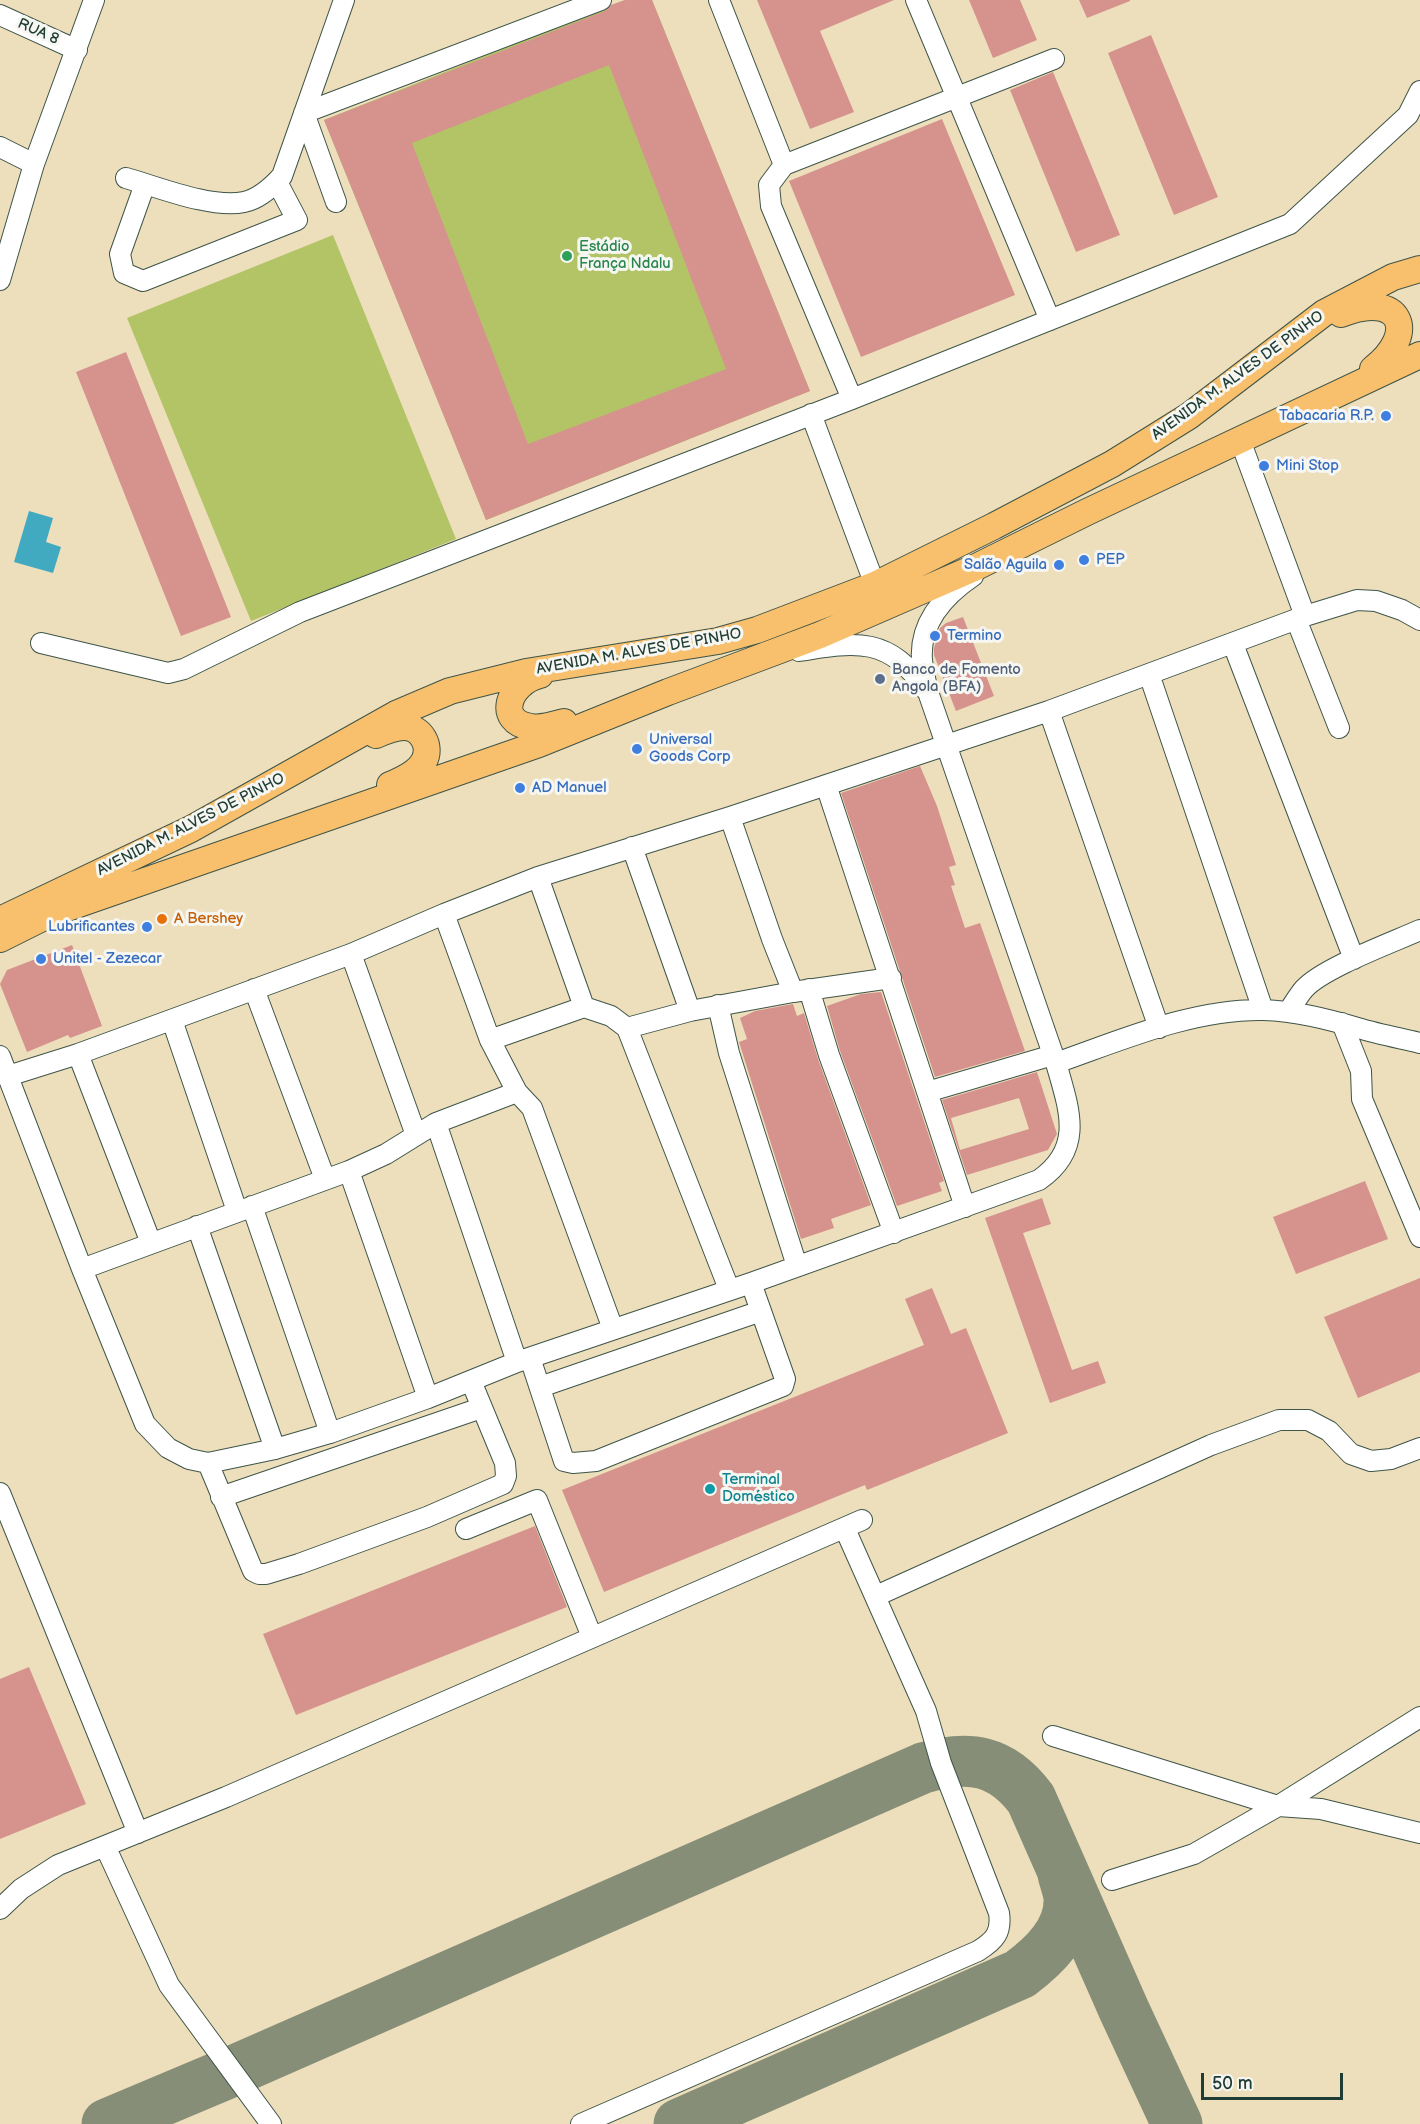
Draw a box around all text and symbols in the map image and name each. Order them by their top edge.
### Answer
street label: RUA 8 [15,15,61,49]
place label: Estádio França Ndalu [579,238,671,273]
marker: Estádio França Ndalu [560,249,574,263]
street label: AVENIDA M. ALVES DE PINHO [1149,308,1327,444]
place label: Tabacaria R.P. [1279,407,1374,425]
marker: Tabacaria R.P. [1379,409,1393,423]
place label: Mini Stop [1276,457,1339,475]
marker: Mini Stop [1257,459,1271,473]
place label: PEP [1096,551,1125,569]
marker: PEP [1077,553,1091,567]
place label: Salão Aguila [964,556,1047,574]
marker: Salão Aguila [1052,558,1066,572]
street label: AVENIDA M. ALVES DE PINHO [535,625,743,679]
place label: Termino [947,627,1002,645]
marker: Termino [928,629,942,643]
place label: Banco de Fomento Angola (BFA) [892,661,1021,696]
marker: Banco de Fomento Angola (BFA) [873,672,887,686]
place label: Universal Goods Corp [649,731,731,766]
marker: Universal Goods Corp [630,742,644,756]
street label: AVENIDA M. ALVES DE PINHO [94,770,288,880]
place label: AD Manuel [532,779,607,797]
marker: AD Manuel [513,781,527,795]
place label: A Bershey [174,910,243,928]
marker: A Bershey [155,912,169,926]
place label: Lubrificantes [48,918,135,936]
marker: Lubrificantes [140,920,154,934]
place label: Unitel - Zezecar [53,950,162,968]
marker: Unitel - Zezecar [34,952,48,966]
place label: Terminal Doméstico [722,1471,795,1506]
marker: Terminal Doméstico [703,1482,717,1496]
scale bar [1204,2061,1346,2099]
text: 50 m [1212,2073,1253,2094]

